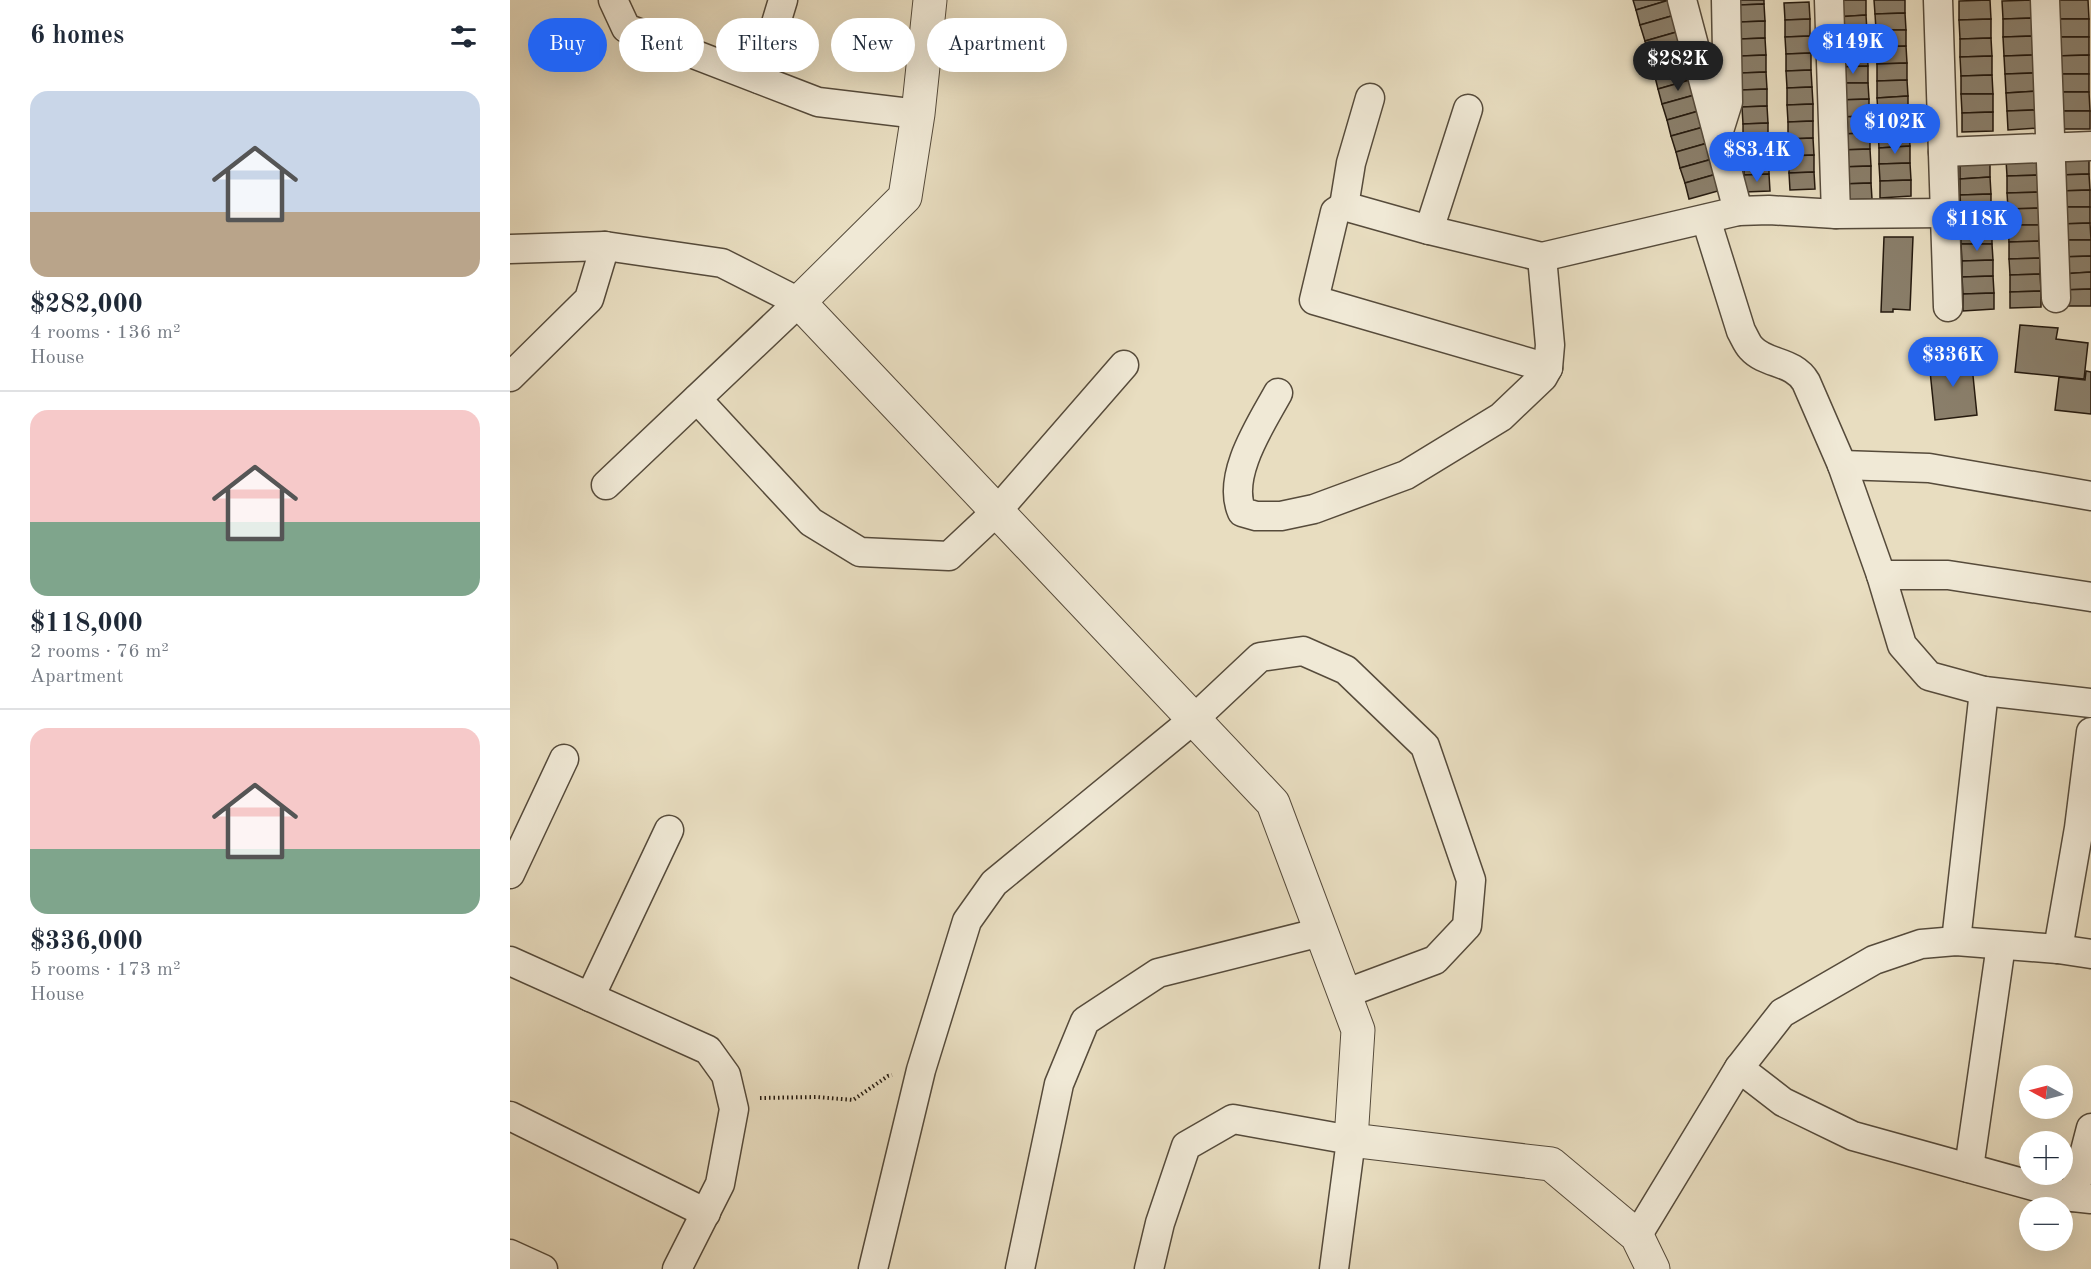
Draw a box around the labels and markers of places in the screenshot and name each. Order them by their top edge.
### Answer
pin: $149K [1811,24,1895,75]
pin: $282K [1636,41,1720,92]
pin: $102K [1853,104,1937,155]
pin: $83.4K [1708,132,1806,183]
pin: $118K [1935,201,2019,252]
pin: $336K [1911,337,1995,388]

